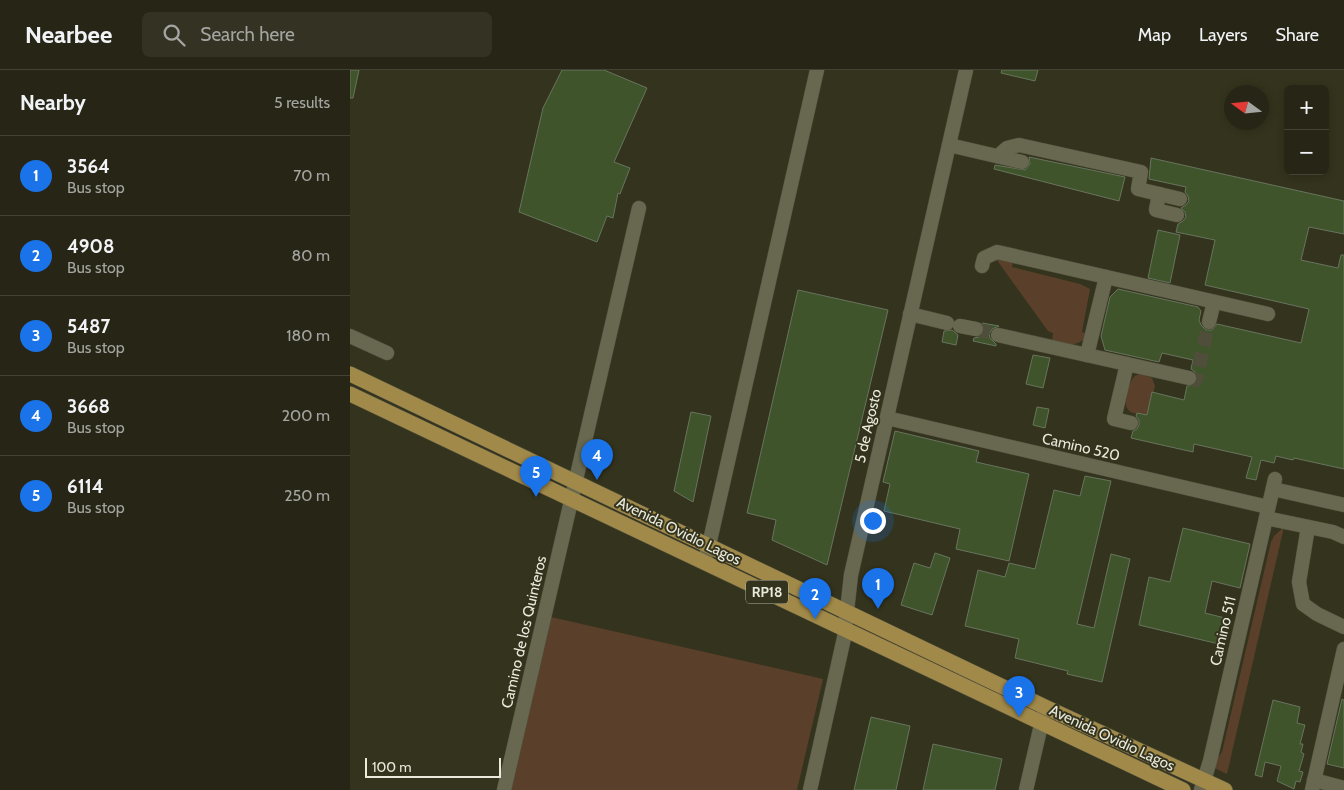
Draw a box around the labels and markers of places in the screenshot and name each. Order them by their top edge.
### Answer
pin: 4 [581,439,613,480]
pin: 5 [520,456,552,497]
pin: 1 [862,568,894,609]
pin: 2 [799,578,831,619]
pin: 3 [1003,676,1035,717]

